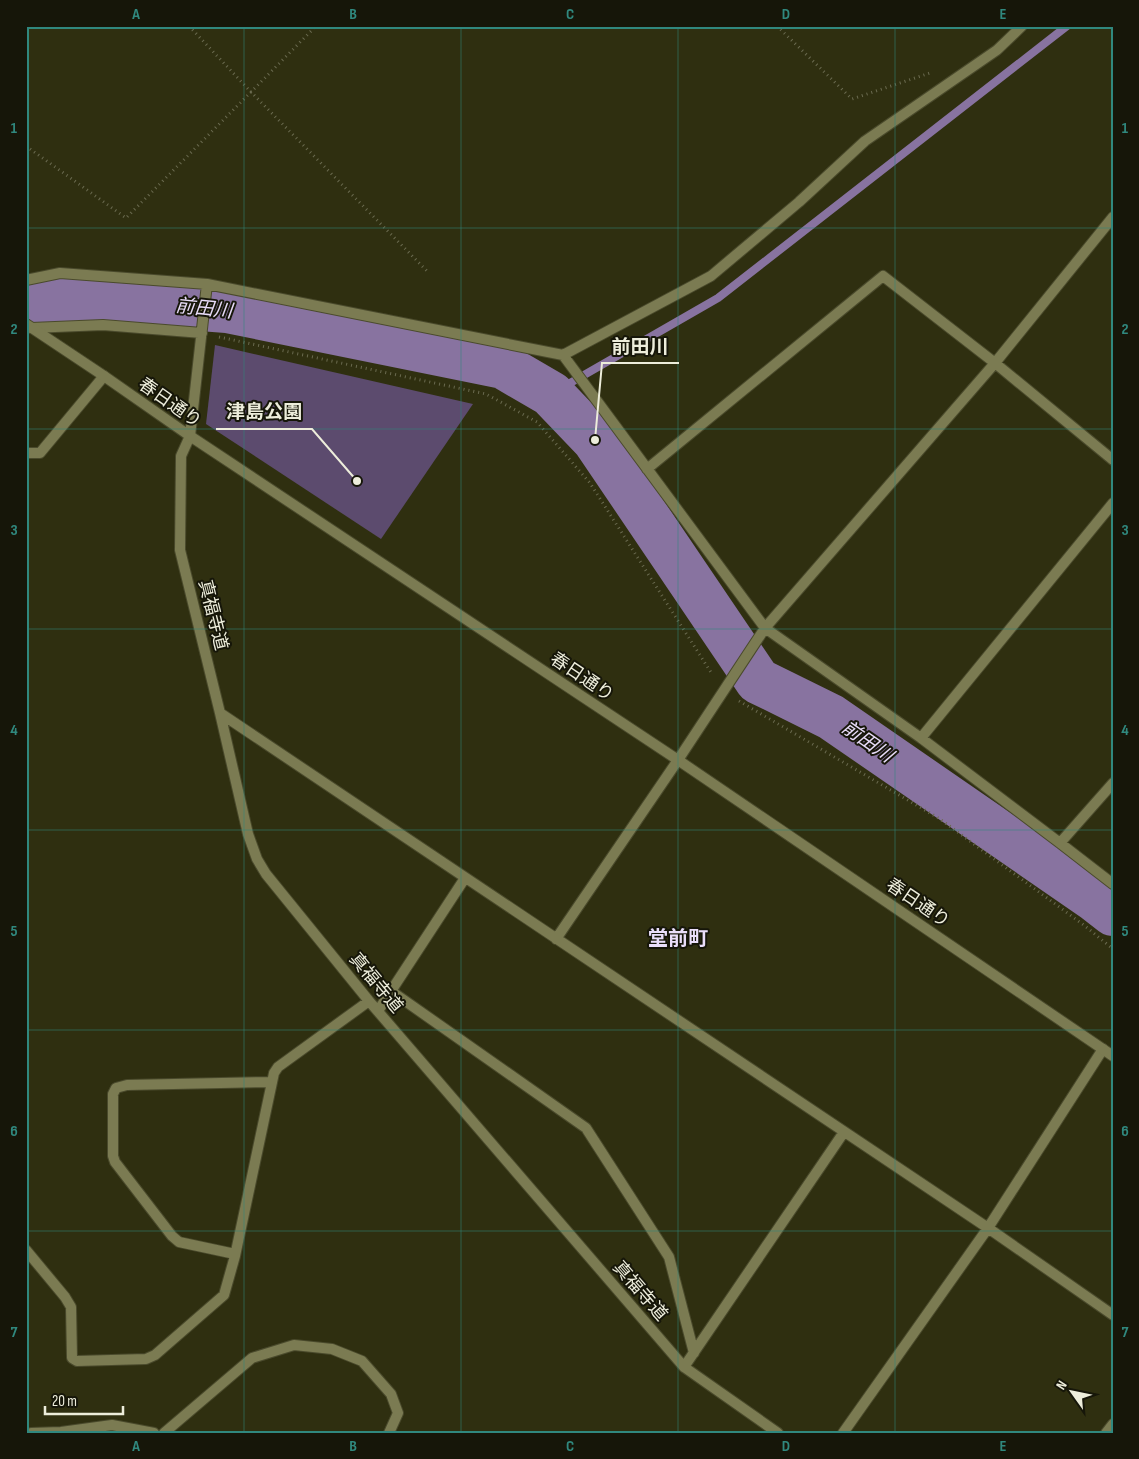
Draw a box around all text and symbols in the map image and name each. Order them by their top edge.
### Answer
text: A [131,5,140,24]
text: B [349,5,357,24]
text: C [566,5,574,24]
text: D [782,5,790,24]
text: E [1000,5,1007,24]
text: 1 [11,119,18,138]
text: 1 [1122,119,1129,138]
water label: 前田川 [174,295,236,324]
text: 2 [10,320,18,339]
text: 2 [1121,320,1129,339]
callout: 前田川 [602,329,679,363]
text: 前田川 [611,336,669,359]
street label: 春日通り [134,374,206,432]
callout: 津島公園 [216,395,312,429]
text: 津島公園 [226,401,302,424]
text: 3 [10,521,18,540]
text: 3 [1121,521,1129,540]
street label: 真福寺道 [194,578,232,652]
street label: 春日通り [546,648,618,706]
water label: 前田川 [837,716,899,769]
text: 4 [10,721,18,740]
text: 4 [1121,721,1129,740]
street label: 春日通り [882,874,954,932]
text: 5 [10,922,18,941]
text: 5 [1121,922,1129,941]
district label: 堂前町 [648,927,708,951]
street label: 真福寺道 [345,949,407,1017]
text: 6 [10,1122,18,1141]
text: 6 [1121,1122,1129,1141]
street label: 真福寺道 [608,1257,672,1325]
text: 7 [11,1323,18,1342]
text: 7 [1122,1323,1129,1342]
north arrow [1046,1366,1096,1416]
text: N [1052,1377,1071,1393]
scale bar [45,1384,122,1416]
text: 20 m [52,1392,77,1411]
text: A [131,1437,140,1456]
text: B [349,1437,357,1456]
text: C [566,1437,574,1456]
text: D [782,1437,790,1456]
text: E [1000,1437,1007,1456]

